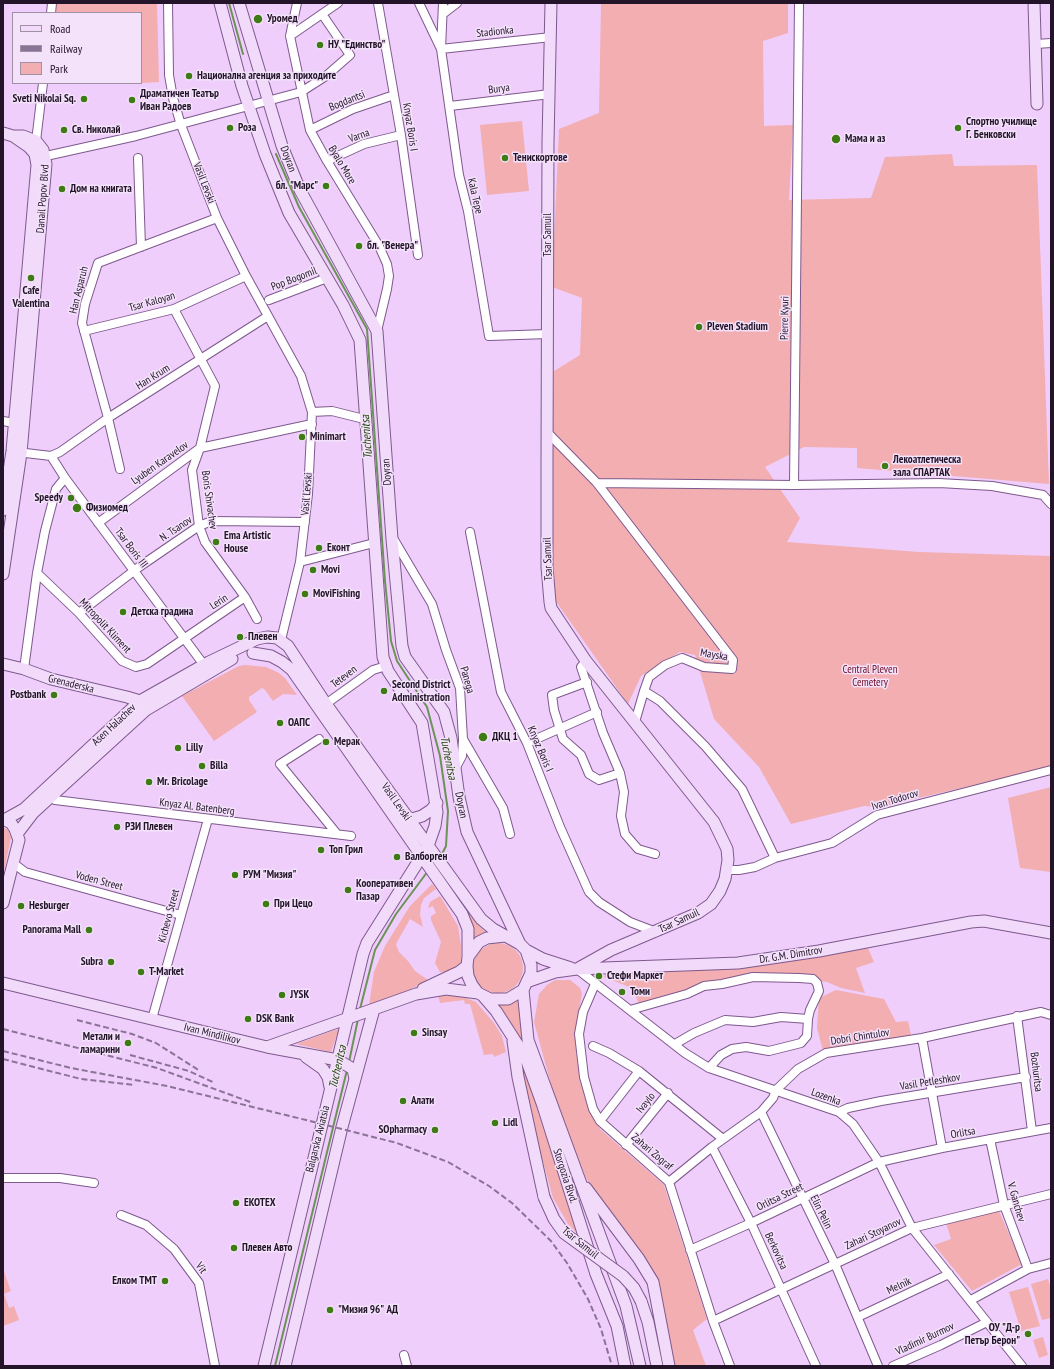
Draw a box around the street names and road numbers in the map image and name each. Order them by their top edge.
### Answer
street label: Stadionka [476,23,514,41]
street label: Burya [488,81,510,97]
street label: Bogdantsi [327,88,367,114]
street label: Knyaz Boris I [400,102,420,152]
street label: Varna [347,126,371,146]
street label: Byalo More [325,143,359,187]
street label: Doyran [277,144,299,174]
street label: Vasil Levski [190,161,218,205]
street label: Danail Popov Blvd [34,164,52,234]
street label: Kala Tepe [464,177,486,215]
street label: Tsar Samuil [541,213,555,257]
street label: Pop Bogomil [269,264,319,294]
street label: Han Asparuh [67,265,91,315]
street label: Tsar Kaloyan [127,289,177,315]
street label: Pierre Kyuri [778,296,792,340]
street label: Han Krum [134,361,172,393]
street label: Lyuben Karavelov [129,439,191,487]
street label: Doyran [379,458,395,486]
street label: Boris Shivachev [198,470,220,530]
street label: Vasil Levski [299,472,315,516]
street label: N. Tsanov [157,513,195,545]
street label: Tsar Boris III [112,525,150,571]
street label: Tsar Samuil [541,537,555,581]
street label: Lerin [207,591,231,613]
street label: Mitropolit Kliment [76,596,134,656]
street label: Mayska [699,646,729,664]
street label: Teteven [328,663,360,691]
street label: Panega [457,665,477,695]
street label: Grenaderska [47,672,95,696]
street label: Asen Halachev [89,701,139,749]
street label: Knyaz Boris I [524,724,556,774]
street label: Vasil Levski [378,781,414,823]
street label: Ivan Todorov [870,787,920,813]
street label: Doyran [452,791,470,819]
street label: Knyaz Al. Batenberg [159,796,235,818]
street label: Voden Street [74,868,124,894]
street label: Kichevo Street [156,888,182,944]
street label: Tsar Samuil [657,906,701,936]
street label: Dr. G.M. Dimitrov [758,943,824,967]
street label: Ivan Mindilikov [182,1021,242,1047]
street label: Dobri Chintulov [830,1026,890,1048]
street label: Bozhuritsa [1027,1051,1045,1093]
street label: Vasil Petleshkov [899,1071,961,1093]
street label: Lozenka [809,1086,843,1108]
street label: Ivaylo [634,1090,658,1116]
street label: Balgarska Aviatsia [303,1104,333,1174]
street label: Orlitsa [949,1124,977,1142]
street label: Zahari Zograf [629,1131,675,1173]
street label: Storgozia Blvd. [550,1147,580,1205]
street label: Orlitsa Street [755,1180,805,1214]
street label: V. Ganchev [1004,1181,1028,1223]
street label: Elin Pelin [807,1193,835,1231]
street label: Zahari Stoyanov [843,1215,903,1253]
street label: Tsar Samuil [559,1224,601,1262]
street label: Berkovitsa [762,1230,790,1272]
street label: Vit [193,1260,209,1276]
street label: Melnik [885,1275,913,1297]
street label: Vladimir Burmov [894,1320,956,1358]

